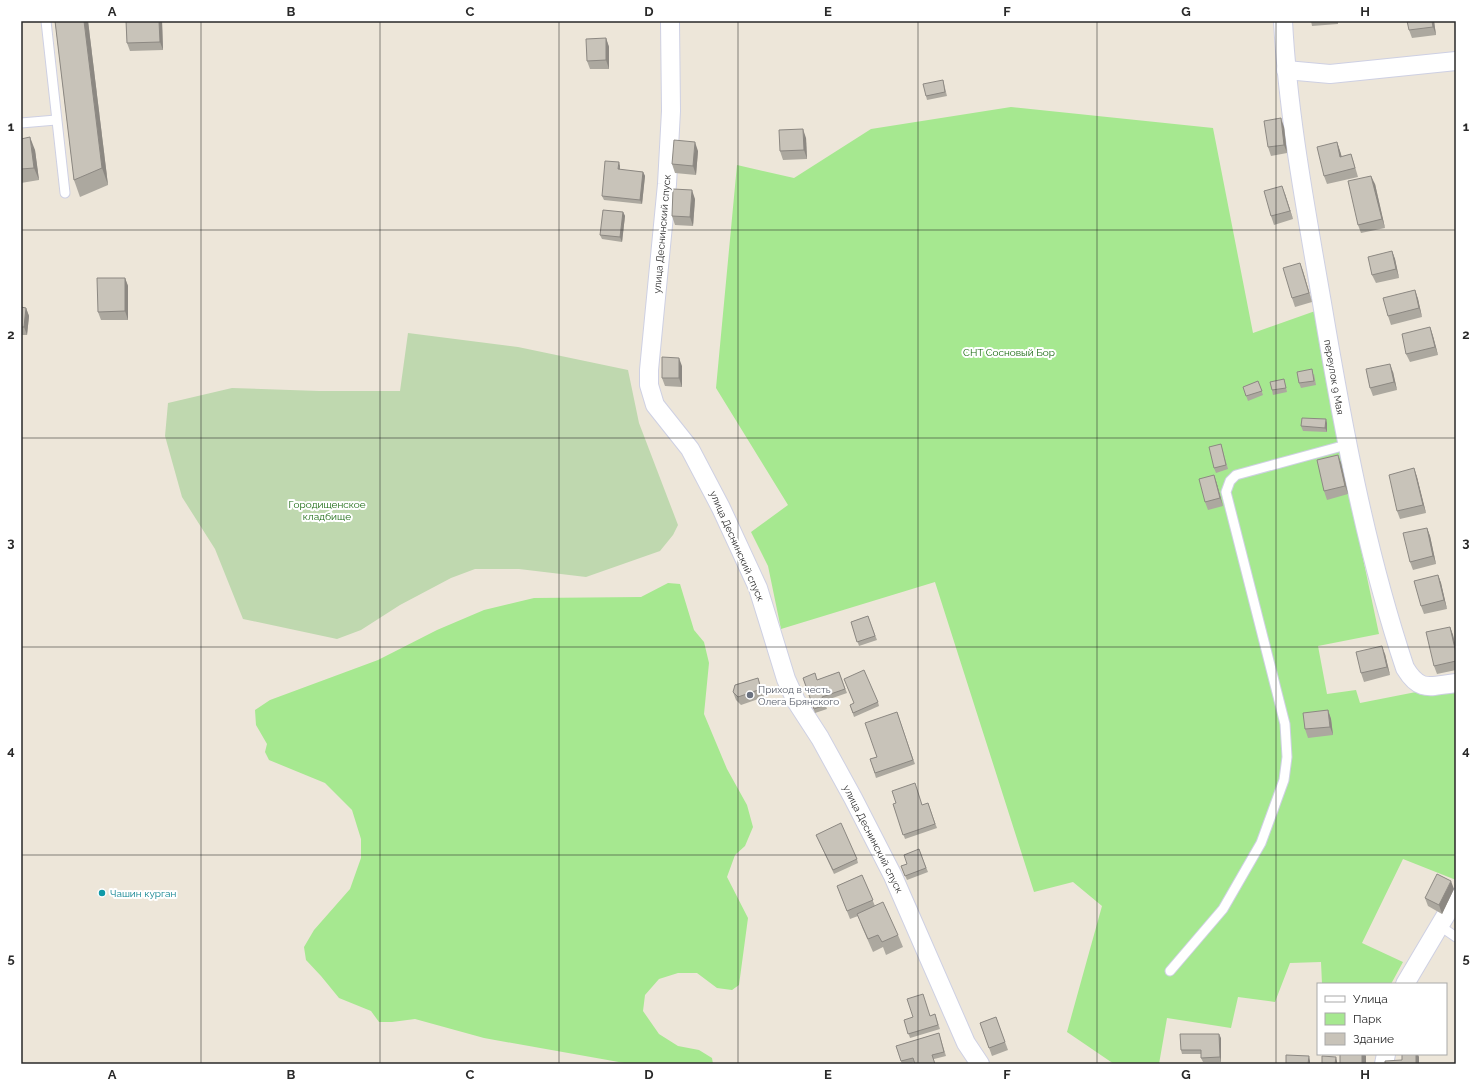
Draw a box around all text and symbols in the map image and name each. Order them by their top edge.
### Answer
text: A [108,4,117,19]
text: B [287,4,296,19]
text: C [466,4,475,19]
text: D [644,4,654,19]
text: E [824,4,832,19]
text: F [1003,4,1011,19]
text: G [1181,4,1191,19]
text: H [1360,4,1370,19]
text: 1 [8,119,15,134]
text: 1 [1463,119,1470,134]
street label: улица Деснинский спуск [651,174,673,294]
text: 2 [7,327,15,342]
text: 2 [1462,327,1470,342]
street label: переулок 9 Мая [1322,339,1346,415]
park label: СНТ Сосновый Бор [963,347,1055,358]
street label: улица Деснинский спуск [708,489,766,603]
park label: Городищенское кладбище [288,499,366,522]
text: 3 [7,535,15,550]
text: 3 [1462,535,1470,550]
place label: Приход в честь Олега Брянского [758,684,839,707]
marker: Приход в честь Олега Брянского [745,690,755,700]
text: 4 [7,743,15,758]
text: 4 [1462,743,1470,758]
street label: улица Деснинский спуск [841,783,905,895]
marker: Чашин курган [97,888,107,898]
place label: Чашин курган [110,888,176,899]
text: 5 [7,951,15,966]
text: 5 [1462,951,1470,966]
legend [1317,983,1447,1055]
text: Улица [1353,992,1388,1006]
text: Парк [1353,1012,1382,1026]
text: Здание [1353,1032,1394,1046]
text: A [108,1067,117,1082]
text: B [287,1067,296,1082]
text: C [466,1067,475,1082]
text: D [644,1067,654,1082]
text: E [824,1067,832,1082]
text: F [1003,1067,1011,1082]
text: G [1181,1067,1191,1082]
text: H [1360,1067,1370,1082]

